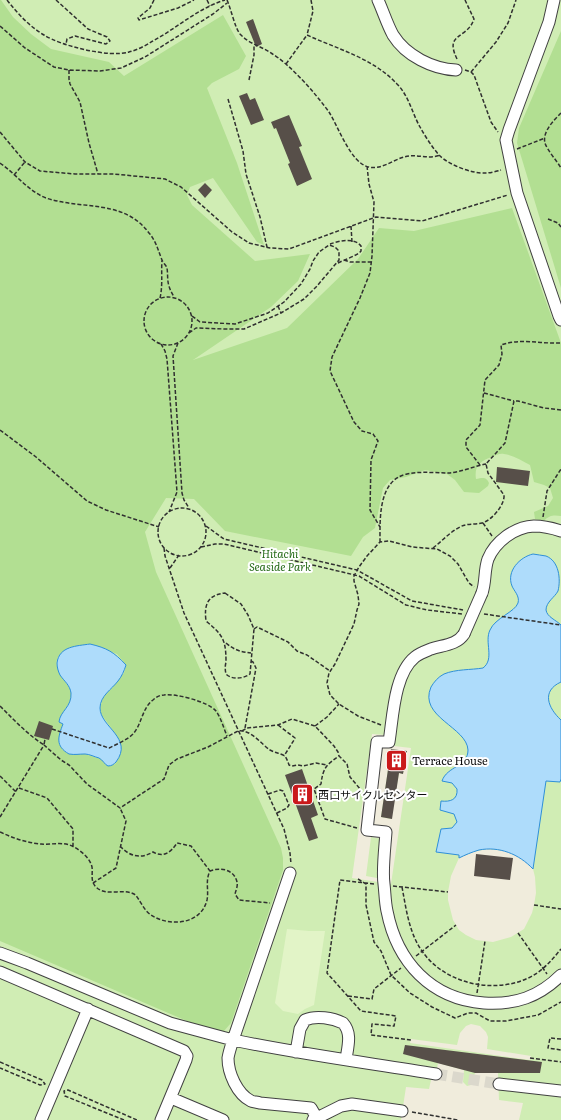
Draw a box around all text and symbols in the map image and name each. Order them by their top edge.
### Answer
park label: Hitachi Seaside Park [249,545,311,574]
building icon: Terrace House [384,748,410,774]
place label: Terrace House [412,752,488,768]
building icon: 西口サイクルセンター [289,782,315,808]
place label: 西口サイクルセンター [318,786,427,802]

